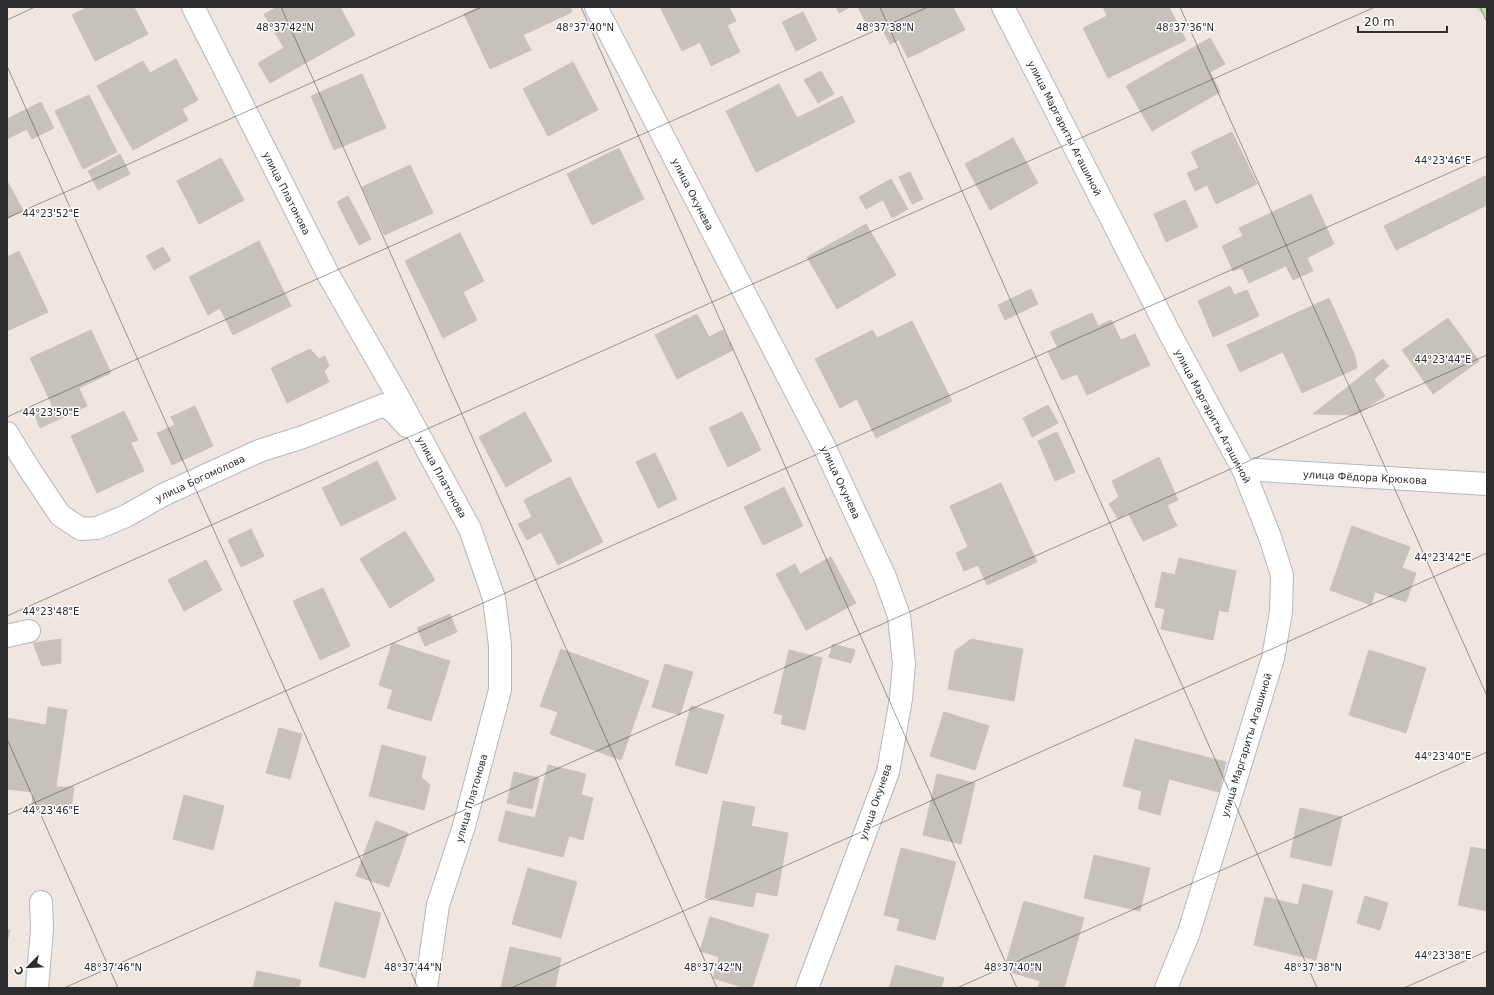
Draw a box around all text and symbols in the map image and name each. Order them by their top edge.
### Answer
scale bar [1358,8,1447,34]
text: 20 m [1364,15,1395,29]
text: 48°37'42"N [256,22,314,33]
text: 48°37'40"N [556,22,614,33]
text: 48°37'38"N [856,22,914,33]
text: 48°37'36"N [1156,22,1214,33]
street label: улица Маргариты Агашиной [1026,59,1104,198]
street label: улица Платонова [261,150,312,237]
text: 44°23'46"E [1415,155,1471,166]
street label: улица Окунева [670,156,715,232]
text: 44°23'52"E [23,208,79,219]
street label: улица Маргариты Агашиной [1172,347,1253,485]
text: 44°23'44"E [1415,354,1471,365]
text: 44°23'50"E [23,407,79,418]
street label: улица Платонова [415,435,469,520]
street label: улица Окунева [819,444,862,521]
street label: улица Богомолова [154,453,247,504]
street label: улица Фёдора Крюкова [1303,469,1427,486]
text: 44°23'42"E [1415,552,1471,563]
text: 44°23'48"E [23,606,79,617]
street label: улица Маргариты Агашиной [1219,672,1274,819]
text: 44°23'40"E [1415,751,1471,762]
street label: улица Платонова [454,753,489,844]
street label: улица Окунева [857,763,894,842]
text: 44°23'46"E [23,805,79,816]
north arrow [8,947,48,987]
text: 44°23'38"E [1415,950,1471,961]
text: 48°37'46"N [84,962,142,973]
text: 48°37'44"N [384,962,442,973]
text: 48°37'42"N [684,962,742,973]
text: 48°37'40"N [984,962,1042,973]
text: 48°37'38"N [1284,962,1342,973]
text: С [12,965,27,977]

